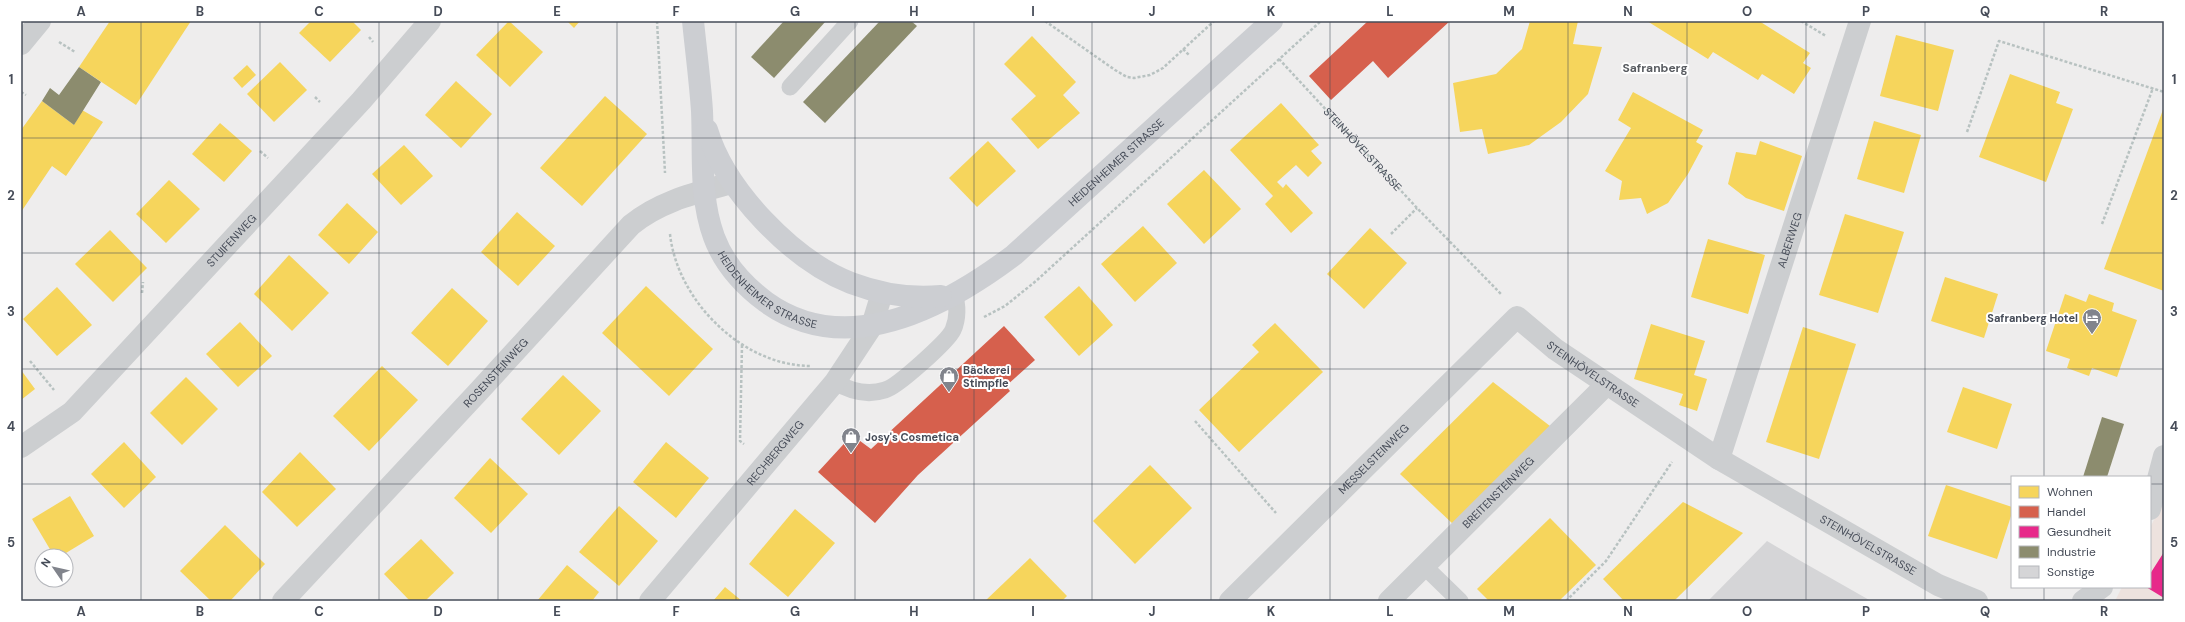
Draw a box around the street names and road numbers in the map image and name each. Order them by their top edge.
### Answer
street label: STEINHÖVELSTRASSE [1320,105,1405,194]
street label: HEIDENHEIMER STRASSE [1065,116,1167,209]
street label: STUIFENWEG [203,211,259,270]
street label: ALBERWEG [1774,211,1805,270]
street label: HEIDENHEIMER STRASSE [715,248,818,331]
street label: ROSENSTEINWEG [460,335,531,410]
street label: STEINHÖVELSTRASSE [1544,338,1642,410]
street label: RECHBERGWEG [744,417,807,488]
street label: MESSELSTEINWEG [1335,421,1412,497]
street label: BREITENSTEINWEG [1459,454,1537,531]
street label: STEINHÖVELSTRASSE [1818,512,1919,578]

